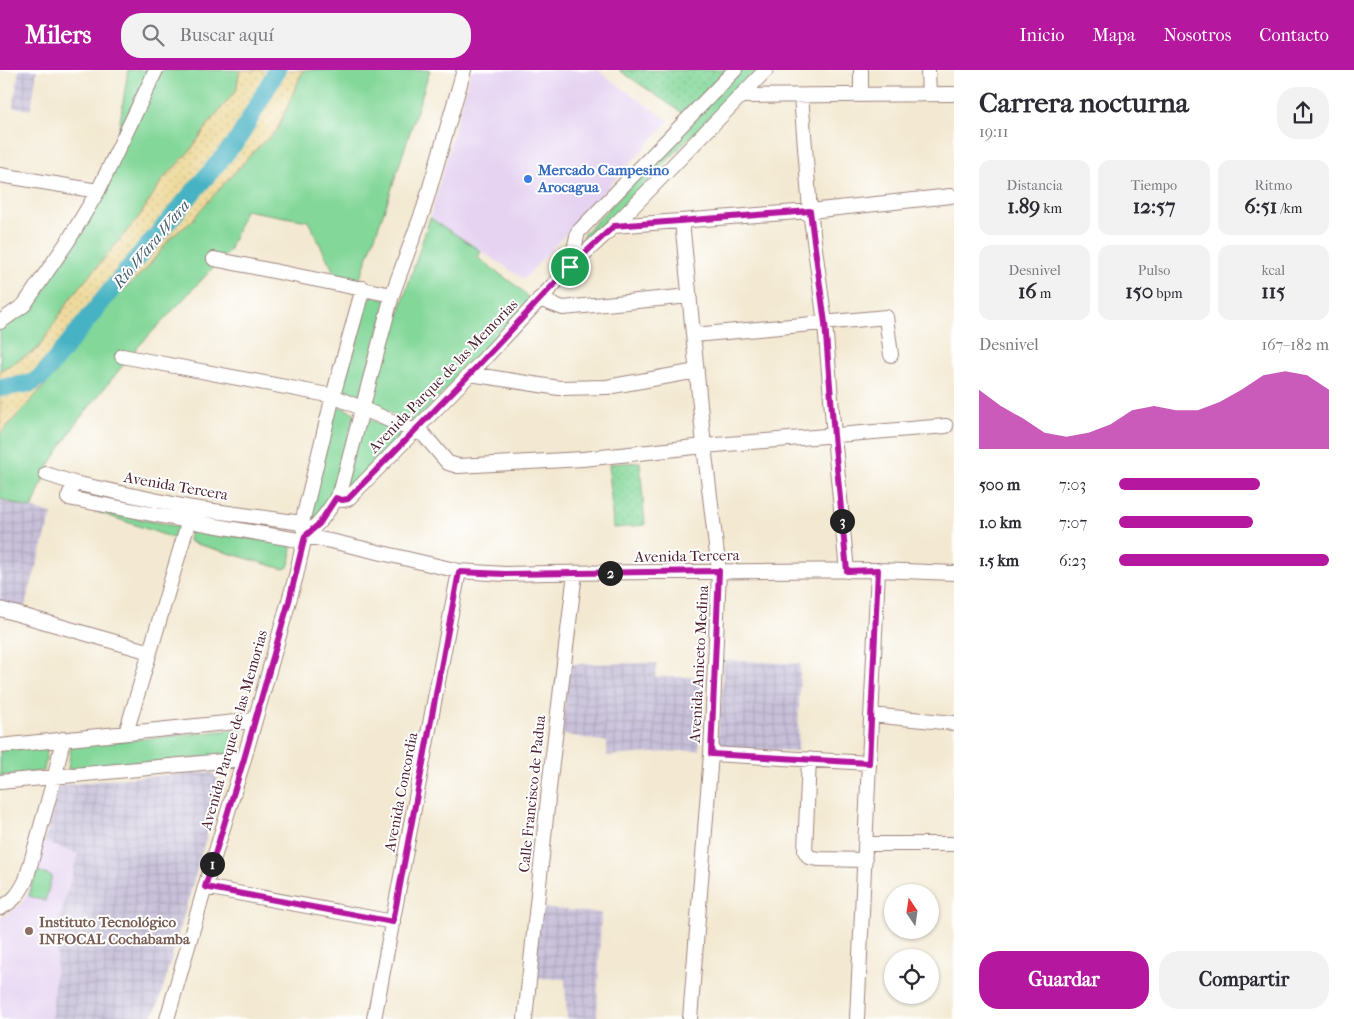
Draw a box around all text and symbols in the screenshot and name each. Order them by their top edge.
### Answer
search box [121,13,471,58]
text: Milers [25,21,91,49]
icon: search [139,21,167,49]
text: Buscar aquí [179,24,274,46]
text: Inicio [1020,25,1065,46]
text: Mapa [1093,25,1135,46]
text: Nosotros [1163,25,1231,46]
text: Contacto [1259,25,1329,46]
text: Carrera nocturna [979,86,1189,119]
button: share [1277,87,1329,139]
text: 19:11 [979,122,1008,141]
place label: Mercado Campesino Arocagua [537,161,670,196]
marker: Mercado Campesino Arocagua [522,173,534,185]
text: Distancia [1007,177,1063,194]
text: Tiempo [1131,177,1177,194]
text: Ritmo [1254,177,1292,194]
text: 1.89 [1007,194,1040,218]
text: 12:57 [1133,194,1175,218]
text: 6:51 [1244,194,1277,218]
water label: Río Wara Wara [108,196,193,293]
text: km [1040,200,1062,217]
text: /km [1277,200,1302,217]
pin [549,246,591,288]
icon: arrive [556,253,584,281]
text: Desnivel [1009,262,1061,279]
text: Pulso [1138,262,1170,279]
text: kcal [1262,262,1285,279]
text: 16 [1018,279,1037,303]
text: 150 [1125,279,1153,303]
text: 115 [1261,279,1285,303]
text: m [1037,285,1051,302]
text: bpm [1153,285,1183,302]
street label: Avenida Parque de las Memorias [364,295,522,457]
text: Desnivel [979,335,1039,354]
text: 167–182 m [1261,335,1329,354]
street label: Avenida Tercera [122,468,230,504]
text: 500 m [979,475,1020,494]
text: 7:03 [1059,475,1086,494]
pin: 3 [830,508,854,534]
text: 3 [840,513,845,530]
text: 1.0 km [979,513,1022,532]
text: 7:07 [1059,513,1087,532]
street label: Avenida Tercera [633,546,741,566]
text: 1.5 km [979,551,1019,570]
text: 6:23 [1059,551,1086,570]
pin: 2 [598,560,622,586]
text: 2 [607,565,614,582]
street label: Avenida Aniceto Medina [686,584,712,744]
street label: Avenida Parque de las Memorias [197,627,271,833]
street label: Calle Francisco de Padua [515,713,549,874]
street label: Avenida Concordia [380,730,422,854]
pin: 1 [200,852,224,876]
text: 1 [210,856,215,873]
north arrow [884,884,939,939]
map controls [884,884,939,1004]
place label: Instituto Tecnológico INFOCAL Cochabamba [39,913,191,948]
marker: Instituto Tecnológico INFOCAL Cochabamba [23,925,35,937]
button: locate [884,949,939,1004]
button: Guardar [979,951,1149,1009]
button: Compartir [1159,951,1329,1009]

